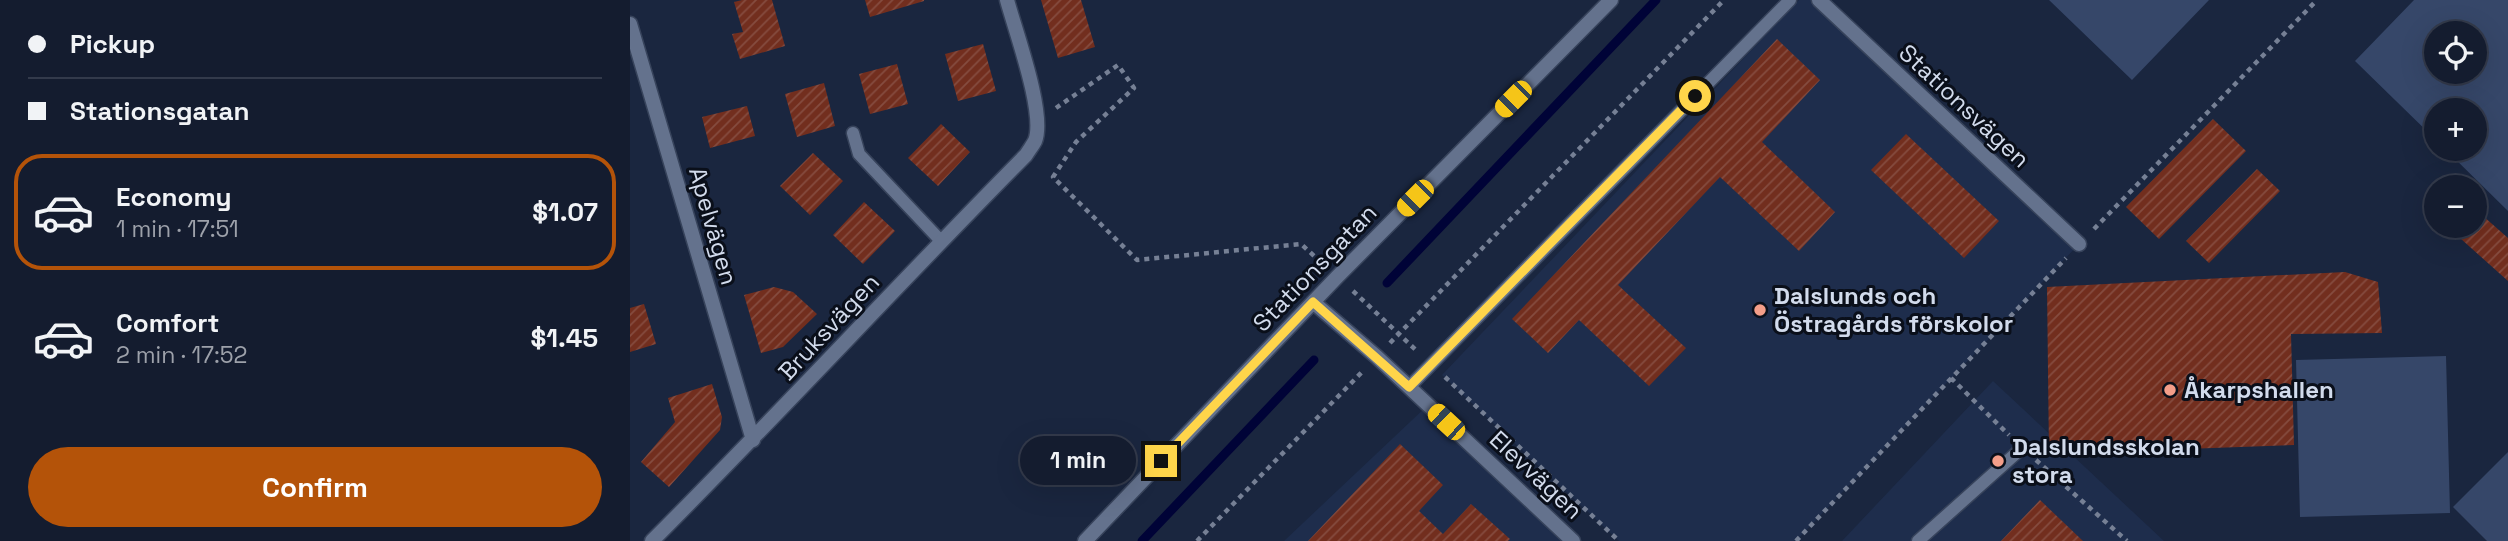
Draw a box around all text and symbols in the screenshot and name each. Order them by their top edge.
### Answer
map controls [2424,21,2487,238]
button: locate [2424,21,2487,84]
text: Pickup [70,27,155,61]
street label: Stationsvägen [1892,37,2036,174]
car [1491,77,1536,121]
route start [1679,80,1711,112]
text: Stationsgatan [70,94,250,128]
button: + [2424,98,2487,161]
street label: Apelvägen [682,163,745,288]
button: − [2424,175,2487,238]
car [1393,176,1438,220]
text: Economy [116,180,232,214]
icon: car [32,181,95,244]
text: $1.07 [532,195,598,229]
street label: Stationsgatan [1246,197,1383,338]
text: 1 min · 17:51 [116,214,239,244]
street label: Bruksvägen [771,267,886,387]
place label: Dalslunds och Östragårds förskolor [1774,280,2013,339]
marker: Dalslunds och Östragårds förskolor [1752,302,1768,318]
text: Comfort [116,306,219,340]
icon: car [32,307,95,370]
text: $1.45 [531,321,598,355]
text: 2 min · 17:52 [116,340,247,370]
place label: Åkarpshallen [2184,374,2334,405]
marker: Åkarpshallen [2162,382,2178,398]
car [1424,400,1469,444]
street label: Elevvägen [1483,424,1589,526]
place label: Dalslundsskolan stora [2012,431,2200,490]
callout: 1 min [1021,436,1136,486]
text: 1 min [1050,445,1106,475]
route end [1145,445,1177,477]
button: Confirm [28,447,602,527]
marker: Dalslundsskolan stora [1990,453,2006,469]

